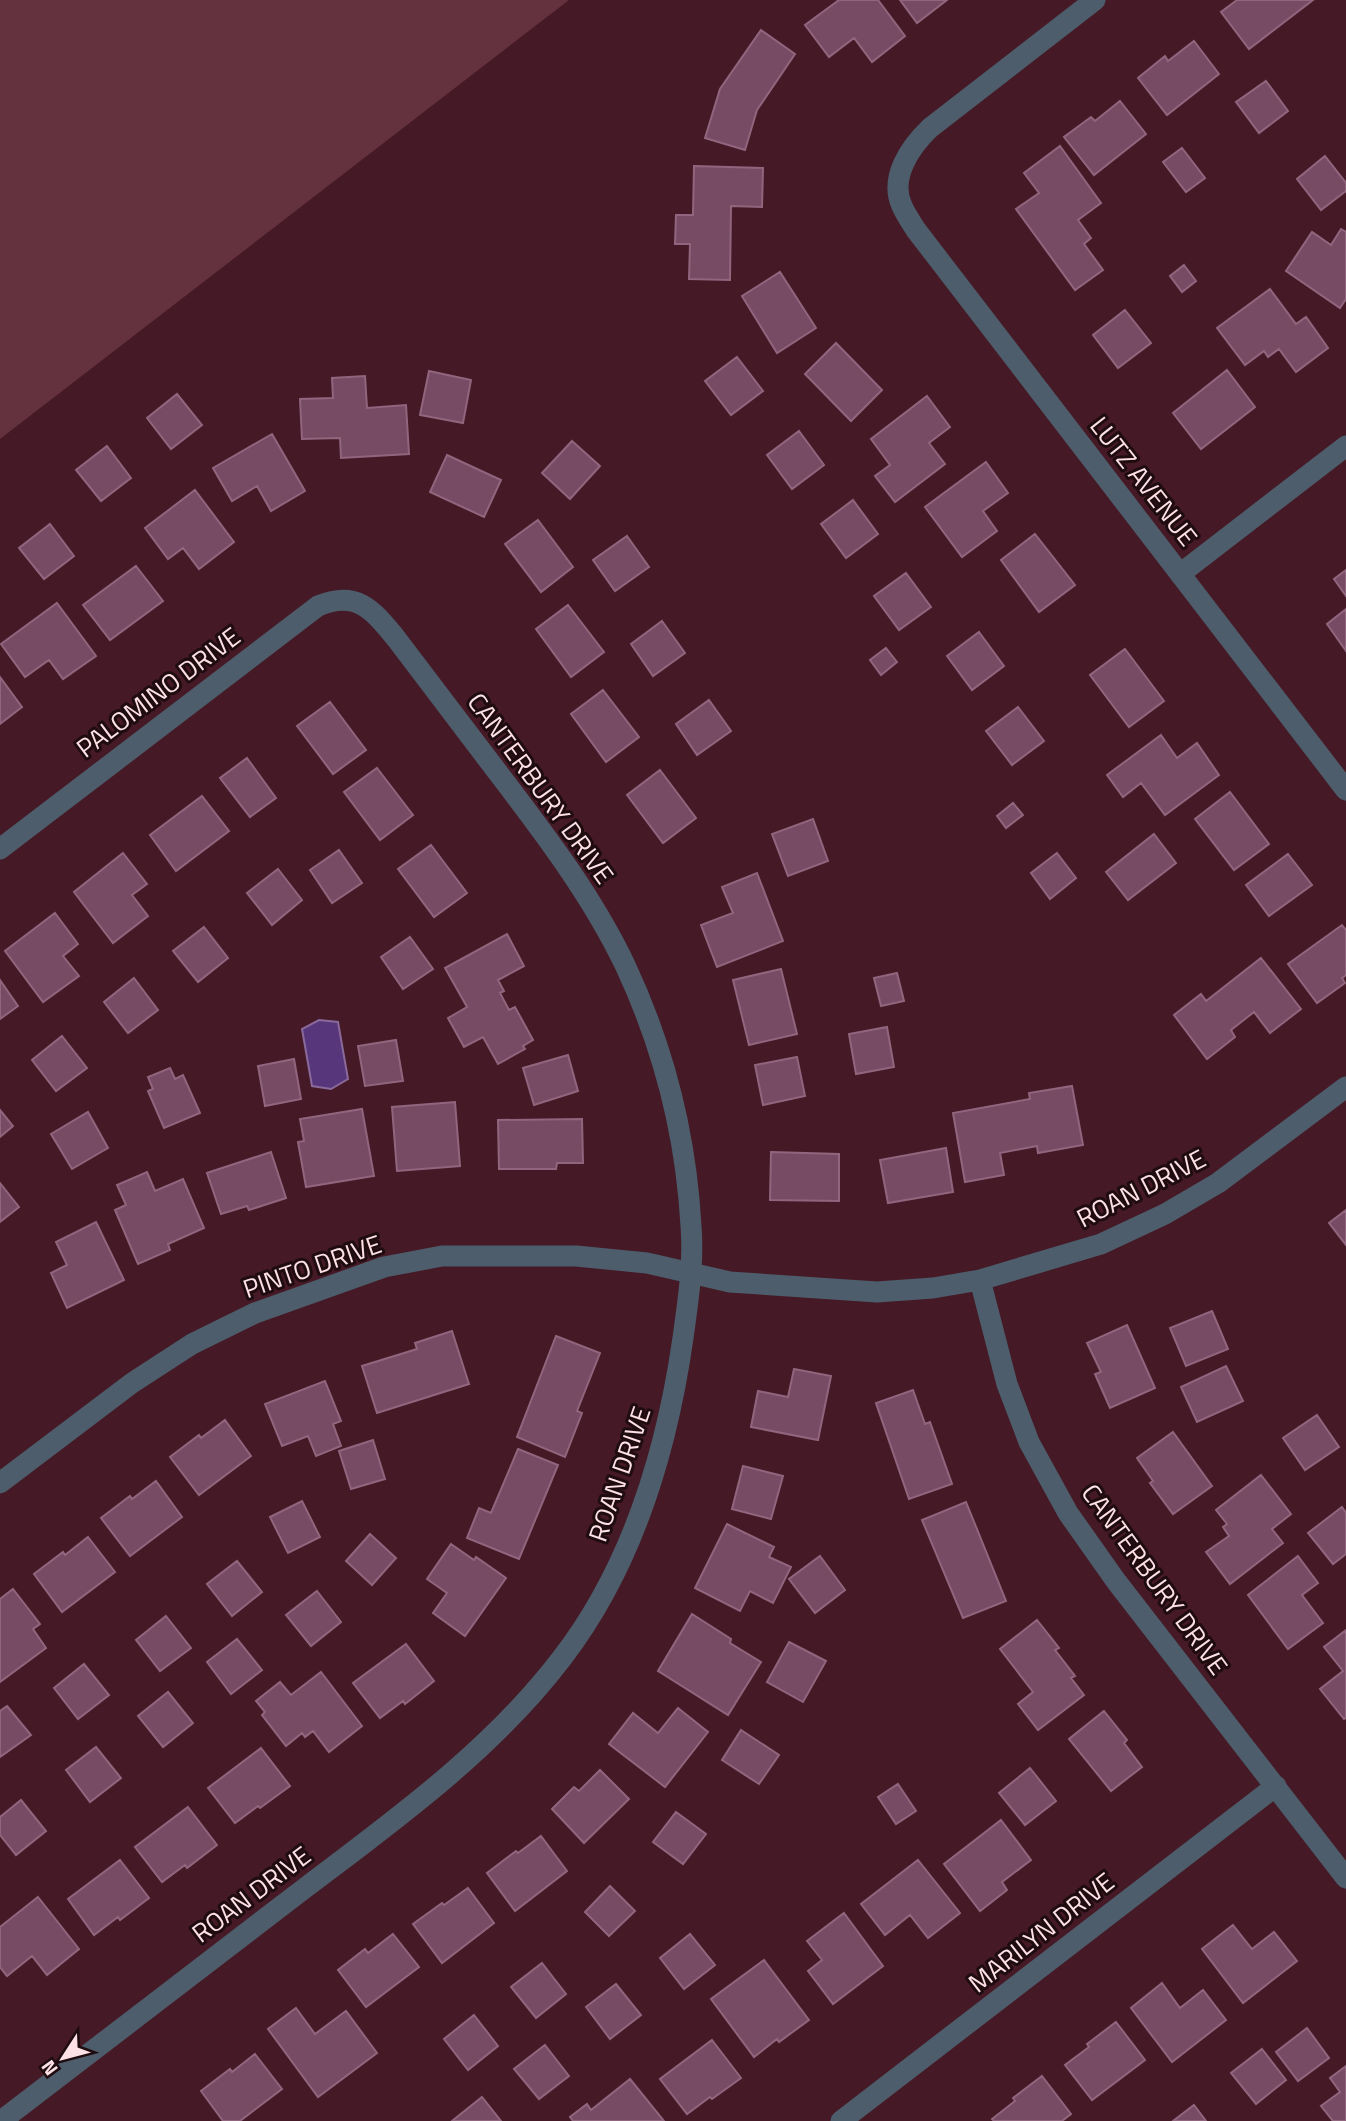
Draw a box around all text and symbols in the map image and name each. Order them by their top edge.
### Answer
street label: LUTZ AVENUE [1081,408,1207,554]
street label: PALOMINO DRIVE [68,617,248,767]
street label: CANTERBURY DRIVE [458,684,624,892]
street label: ROAN DRIVE [1070,1139,1212,1237]
street label: PINTO DRIVE [238,1224,386,1308]
street label: ROAN DRIVE [578,1401,660,1547]
street label: CANTERBURY DRIVE [1072,1475,1238,1683]
street label: ROAN DRIVE [183,1836,319,1952]
street label: MARILYN DRIVE [960,1862,1122,2002]
north arrow [28,2023,98,2093]
text: N [33,2054,64,2082]

